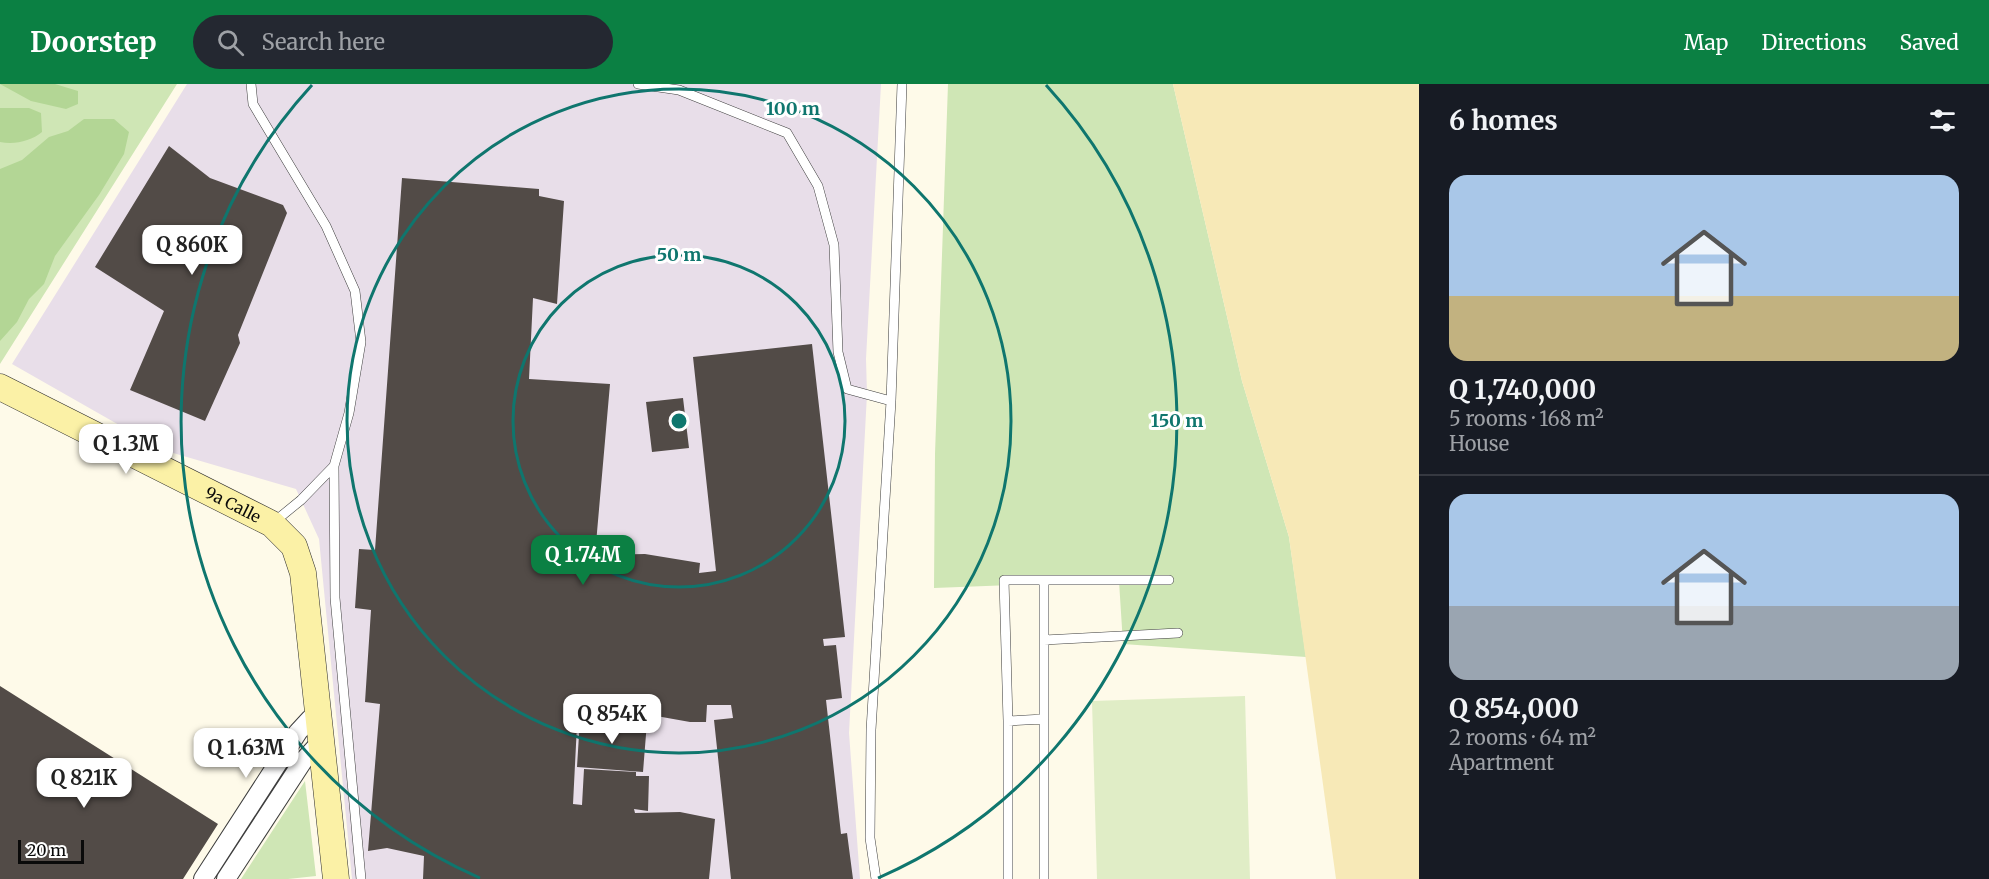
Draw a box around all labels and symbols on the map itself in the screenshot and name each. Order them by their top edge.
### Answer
text: 100 m [766,97,820,120]
pin: Q 860K [143,225,241,276]
text: 50 m [657,243,701,266]
text: 150 m [1151,409,1203,432]
centre of rings [669,411,689,431]
pin: Q 1.3M [77,424,175,475]
street label: 9a Calle [202,482,264,527]
pin: Q 1.74M [528,535,638,586]
pin: Q 854K [563,694,661,745]
pin: Q 1.63M [191,728,301,779]
pin: Q 821K [35,758,133,809]
scale bar [18,837,84,864]

